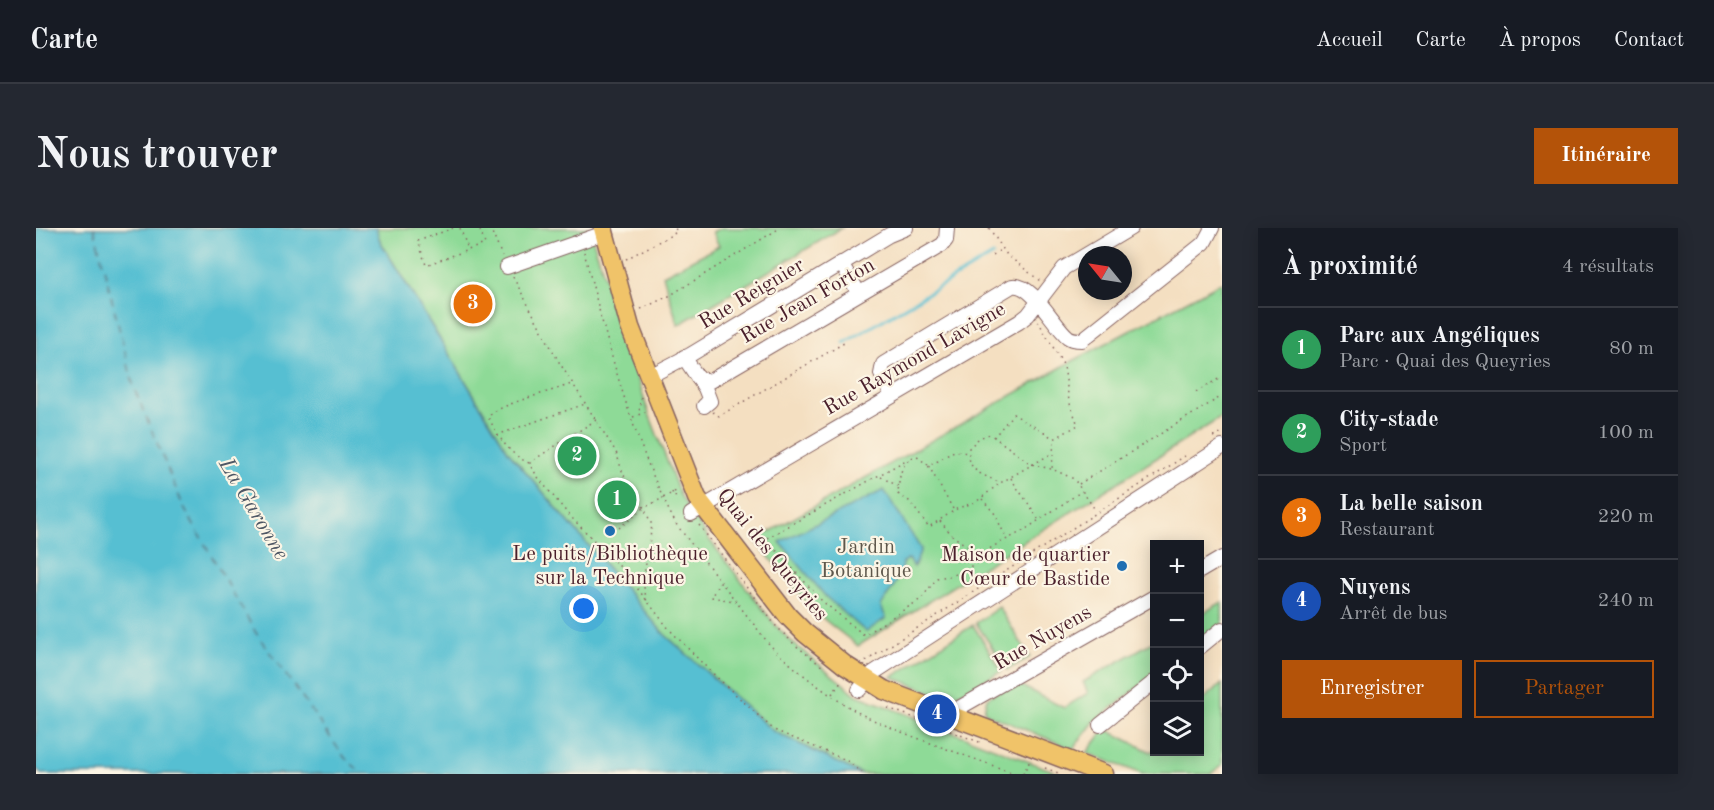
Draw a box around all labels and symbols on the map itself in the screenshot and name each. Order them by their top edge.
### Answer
north arrow [1078,246,1132,300]
street label: Rue Reignier [695,254,808,334]
street label: Rue Jean Forton [737,254,878,348]
pin: 3 [454,282,492,326]
street label: Rue Raymond Lavigne [820,299,1009,420]
pin: 2 [558,434,596,478]
water label: La Garonne [214,453,292,564]
pin: 1 [598,478,636,522]
street label: Quai des Queyries [712,485,831,625]
marker: Le puits/Bibliothèque sur la Technique [603,524,617,538]
park label: Jardin Botanique [820,537,912,582]
place label: Le puits/Bibliothèque sur la Technique [512,544,708,589]
place label: Maison de quartier Cœur de Bastide [941,545,1110,590]
marker: Maison de quartier Cœur de Bastide [1115,559,1129,573]
your location [569,594,598,623]
street label: Rue Nuyens [990,602,1095,675]
pin: 4 [918,692,956,736]

